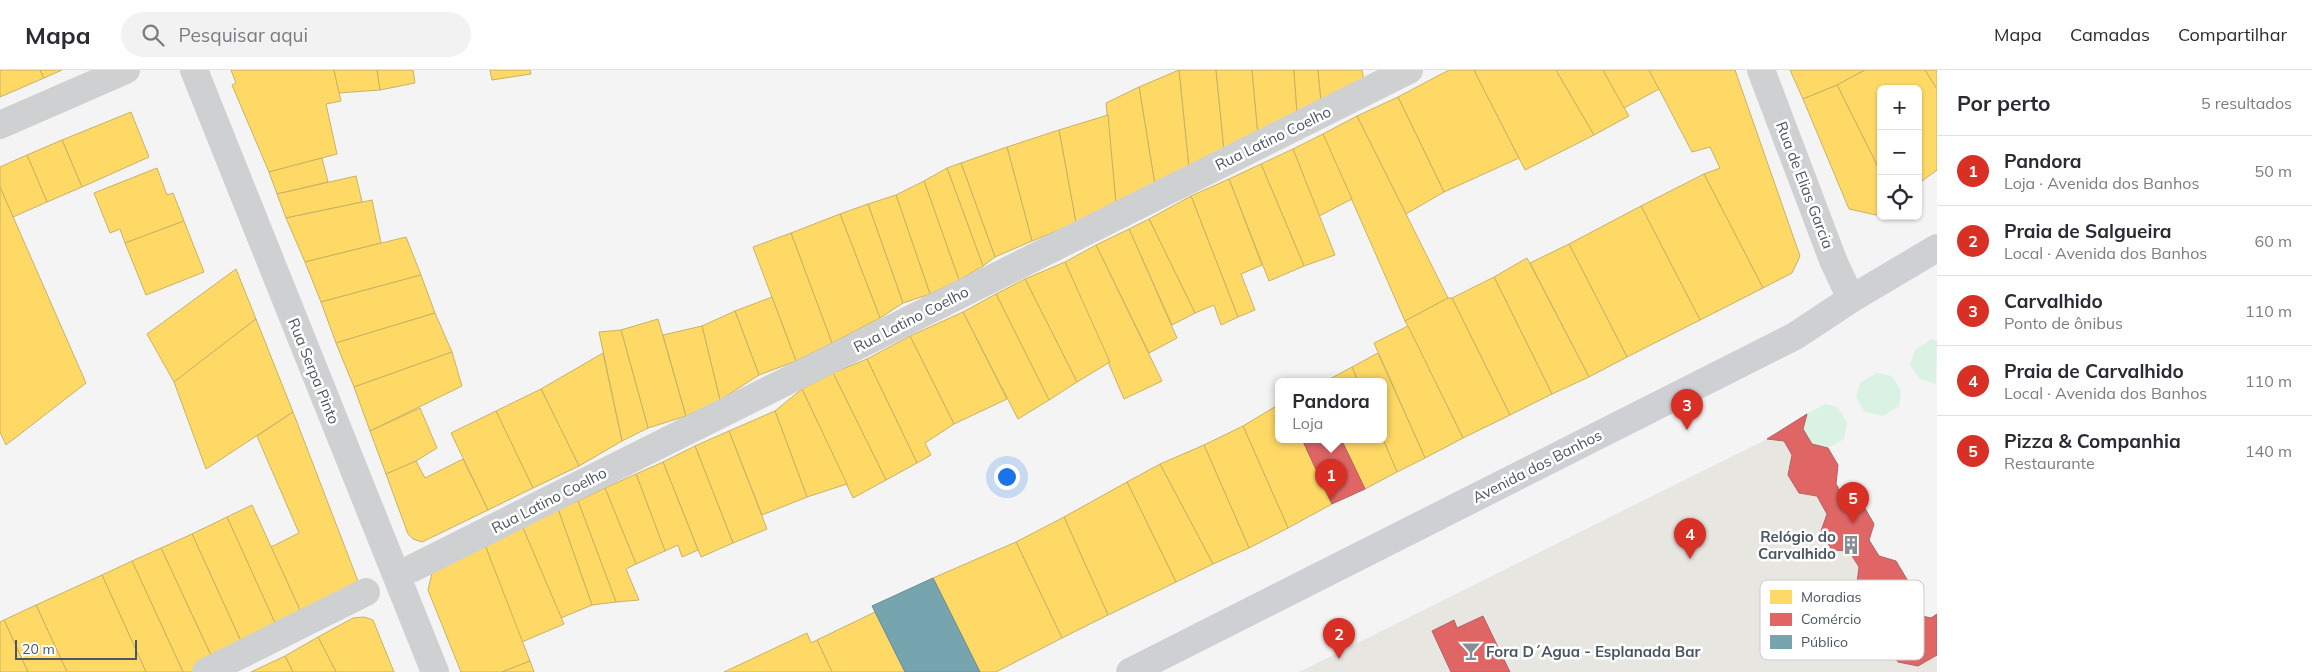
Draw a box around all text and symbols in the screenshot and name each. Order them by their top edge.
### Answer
search box [121,12,471,57]
text: Mapa [25,20,91,50]
icon: search [139,21,167,49]
text: Pesquisar aqui [179,23,308,47]
text: Mapa [1994,23,2042,46]
text: Camadas [2070,23,2150,46]
text: Compartilhar [2178,23,2287,46]
map controls [1877,85,1922,220]
button: + [1877,85,1922,130]
text: Por perto [1957,90,2051,116]
text: 5 resultados [2201,93,2292,113]
street label: Rua Latino Coelho [1212,102,1334,174]
street label: Rua de Elias Garcia [1772,119,1838,251]
button: − [1877,130,1922,175]
text: Pandora [2004,149,2082,173]
text: 1 [1968,161,1978,181]
text: 50 m [2255,161,2292,181]
text: Loja · Avenida dos Banhos [2004,173,2199,193]
button: locate [1877,175,1922,220]
text: Praia de Salgueira [2004,219,2172,243]
text: 2 [1968,231,1978,251]
text: 60 m [2255,231,2292,251]
text: Local · Avenida dos Banhos [2004,243,2207,263]
street label: Rua Latino Coelho [850,282,972,356]
text: Carvalhido [2004,289,2103,313]
text: 3 [1968,301,1978,321]
text: 110 m [2245,301,2292,321]
text: Ponto de ônibus [2004,313,2123,333]
street label: Rua Serpa Pinto [284,315,344,427]
text: Praia de Carvalhido [2004,359,2184,383]
text: 4 [1968,371,1978,391]
text: 110 m [2245,371,2292,391]
popup [1275,378,1387,443]
text: Local · Avenida dos Banhos [2004,383,2207,403]
text: Pandora [1292,389,1370,413]
pin: 3 [1671,389,1703,430]
text: Loja [1292,413,1323,433]
street label: Avenida dos Banhos [1469,425,1605,507]
text: Pizza & Companhia [2004,429,2181,453]
text: 5 [1968,441,1978,461]
text: 140 m [2245,441,2292,461]
text: Restaurante [2004,453,2095,473]
pin: 1 [1315,459,1347,500]
street label: Rua Latino Coelho [488,463,610,537]
your location [994,464,1020,490]
pin: 5 [1837,482,1869,523]
pin: 4 [1674,518,1706,559]
place label: Relógio do Carvalhido [1758,527,1836,563]
building icon: Relógio do Carvalhido [1840,534,1862,556]
legend [1760,580,1924,660]
text: Moradias [1801,588,1862,606]
text: Comércio [1801,610,1861,628]
pin: 2 [1323,618,1355,659]
text: Público [1801,633,1848,651]
scale bar [15,637,138,660]
text: 20 m [22,640,55,658]
bar icon: Fora D´Agua - Esplanada Bar [1460,640,1482,662]
place label: Fora D´Agua - Esplanada Bar [1486,642,1700,661]

